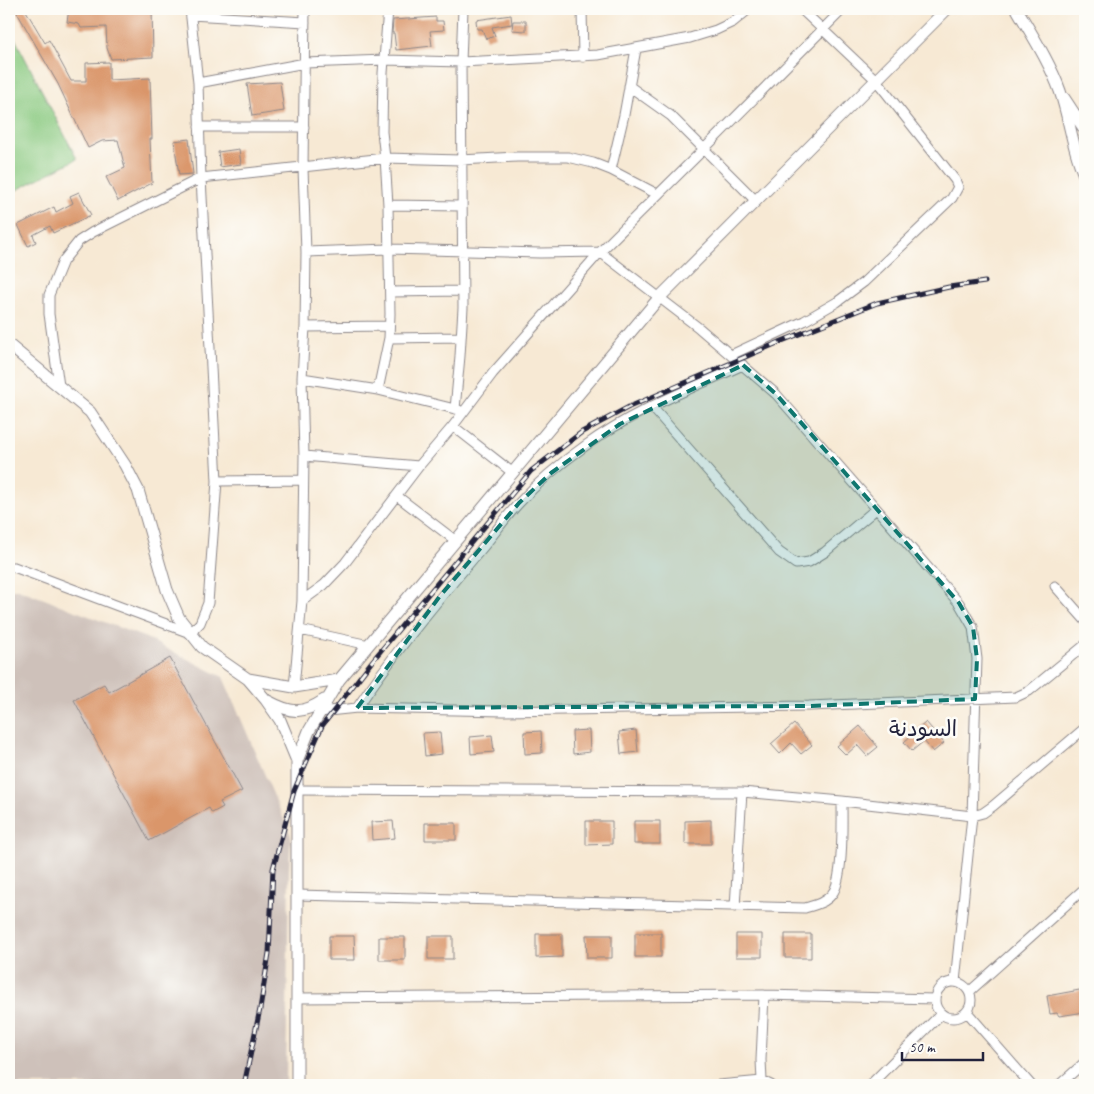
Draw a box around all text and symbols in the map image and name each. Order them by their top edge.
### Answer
district label: السودنة [889,715,957,743]
scale bar [902,1029,983,1061]
text: 50 m [909,1038,936,1057]

